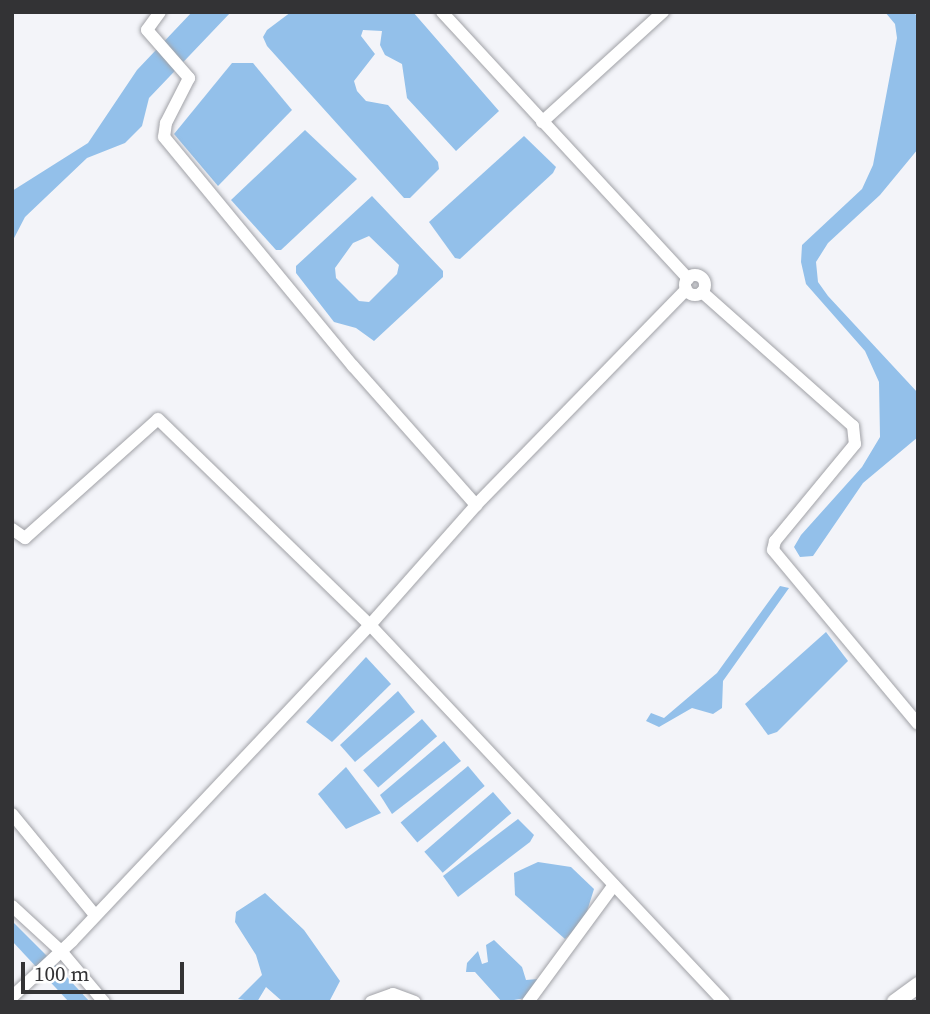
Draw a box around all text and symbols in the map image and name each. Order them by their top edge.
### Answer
scale bar [24,948,187,992]
text: 100 m [34,959,89,988]

